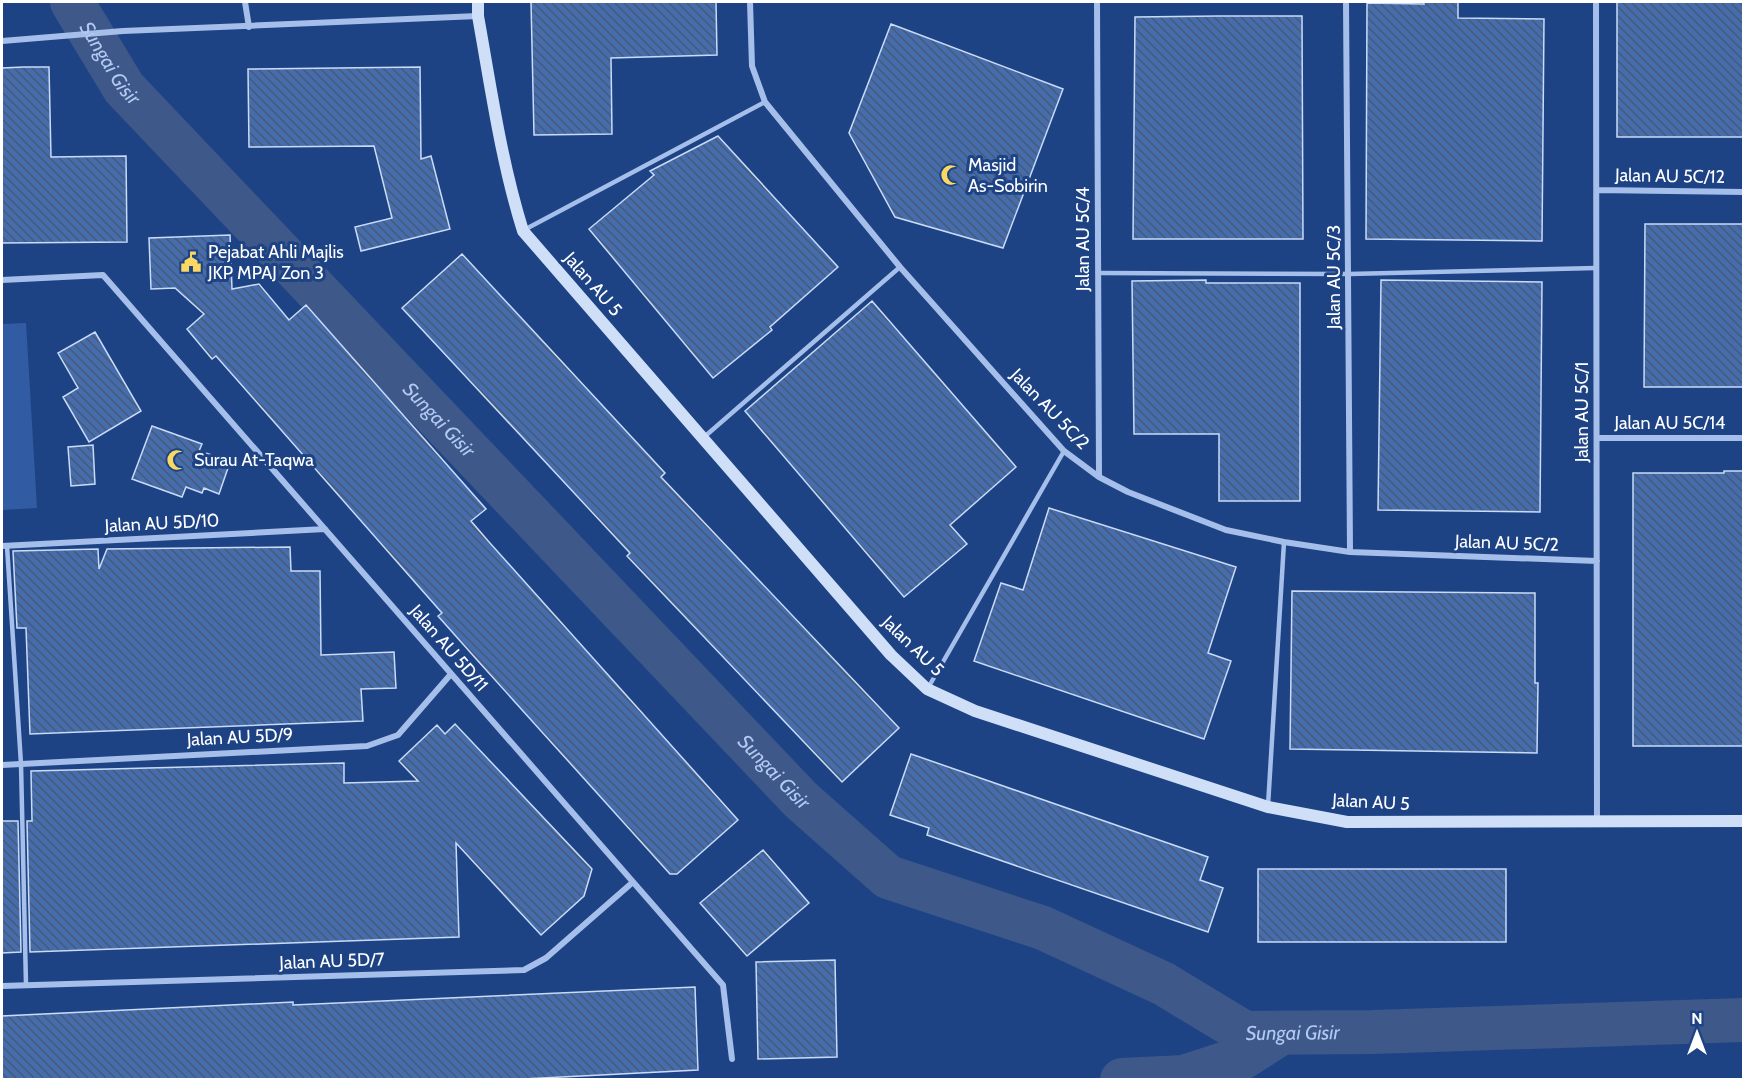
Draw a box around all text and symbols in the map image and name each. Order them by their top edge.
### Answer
water label: Sungai Gisir [75,17,146,110]
place label: Masjid As-Sobirin [968,154,1048,197]
mosque icon: Masjid As-Sobirin [939,163,963,187]
street label: Jalan AU 5C/12 [1614,164,1725,188]
street label: Jalan AU 5C/4 [1072,187,1094,292]
street label: Jalan AU 5C/3 [1323,225,1345,330]
place label: Pejabat Ahli Majlis JKP MPAJ Zon 3 [207,241,344,284]
street label: Jalan AU 5 [559,247,627,321]
public building icon: Pejabat Ahli Majlis JKP MPAJ Zon 3 [179,250,203,274]
street label: Jalan AU 5C/1 [1571,362,1593,463]
street label: Jalan AU 5C/2 [1005,363,1094,454]
water label: Sungai Gisir [398,377,481,463]
street label: Jalan AU 5C/14 [1614,412,1725,434]
mosque icon: Surau At-Taqwa [165,448,189,472]
place label: Surau At-Taqwa [194,449,314,471]
street label: Jalan AU 5D/10 [103,509,220,537]
street label: Jalan AU 5C/2 [1454,530,1559,556]
street label: Jalan AU 5D/11 [405,599,493,696]
street label: Jalan AU 5 [877,610,949,681]
street label: Jalan AU 5D/9 [185,723,294,751]
water label: Sungai Gisir [733,729,816,815]
street label: Jalan AU 5 [1331,789,1410,815]
street label: Jalan AU 5D/7 [278,948,385,974]
north arrow [1667,1003,1727,1063]
text: N [1691,1009,1703,1028]
water label: Sungai Gisir [1246,1020,1341,1045]

